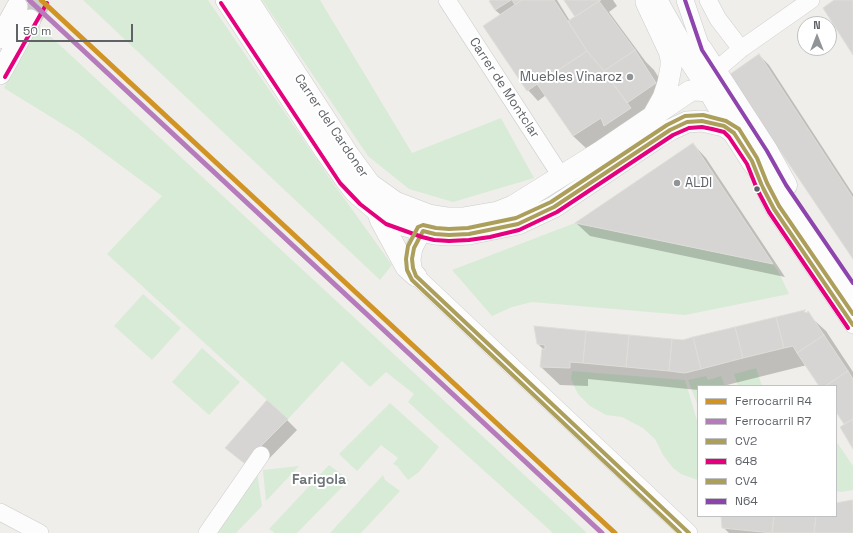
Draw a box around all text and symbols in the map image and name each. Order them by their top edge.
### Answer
scale bar [18,16,135,42]
north arrow [797,16,837,56]
text: N [813,18,821,32]
text: 50 m [23,23,51,39]
street label: Carrer de Montclar [466,35,542,141]
place label: Muebles Vinaroz [520,69,622,85]
street label: Carrer del Cardoner [291,71,371,181]
marker: Muebles Vinaroz [625,72,635,82]
place label: ALDI [685,175,712,191]
marker: ALDI [672,178,682,188]
unlabelled marker [752,184,762,194]
legend [697,385,837,517]
text: Ferrocarril R4 [735,393,812,409]
text: Ferrocarril R7 [735,413,811,429]
text: CV2 [735,433,757,449]
text: 648 [735,453,757,469]
district label: Farigola [292,472,346,488]
text: CV4 [735,473,758,489]
text: N64 [735,493,758,509]

